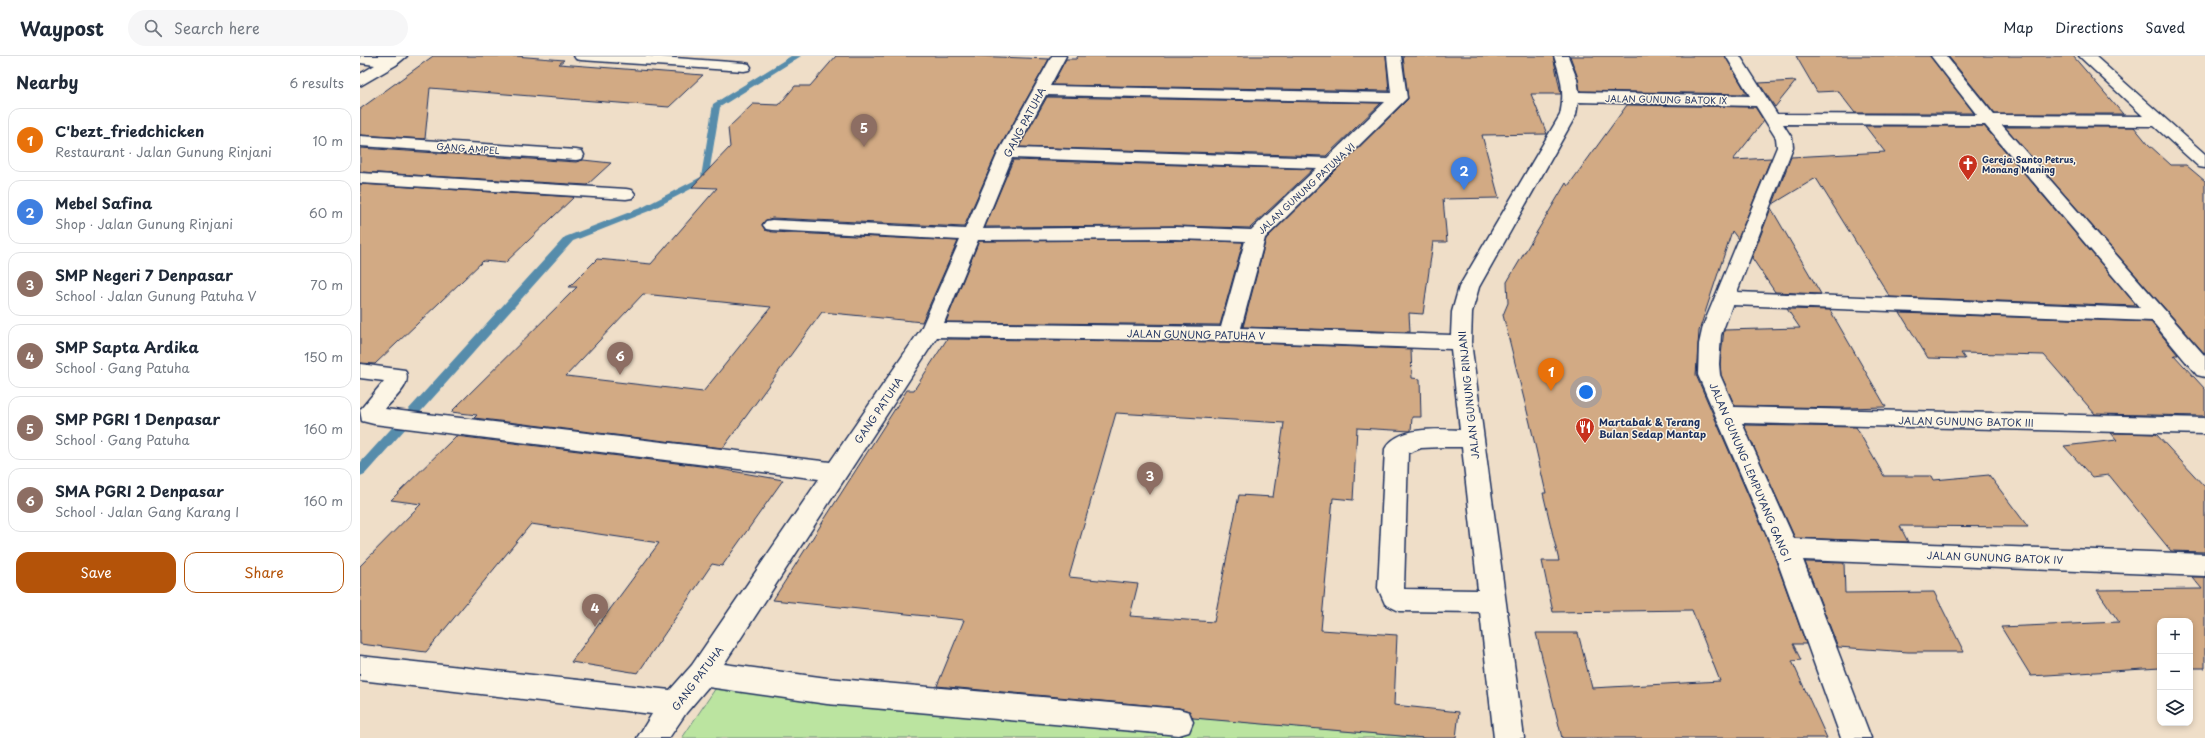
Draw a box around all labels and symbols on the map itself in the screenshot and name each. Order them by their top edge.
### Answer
street label: GANG PATUHA [999,84,1049,160]
street label: JALAN GUNUNG BATOK IX [1605,91,1728,107]
pin: 5 [851,114,877,147]
street label: GANG AMPEL [436,139,500,157]
street label: JALAN GUNUNG PATUNA VI [1254,139,1358,237]
place label: Gereja Santo Petrus, Monang Maning [1982,152,2076,176]
church icon: Gereja Santo Petrus, Monang Maning [1957,153,1979,181]
pin: 2 [1451,157,1477,190]
street label: JALAN GUNUNG PATUHA V [1127,325,1266,343]
street label: JALAN GUNUNG RINJANI [1454,330,1482,460]
pin: 6 [607,342,633,375]
pin: 1 [1538,358,1564,391]
street label: GANG PATUHA [850,373,906,446]
street label: JALAN GUNUNG LEMPUYANG GANG I [1706,380,1796,564]
your location [1576,382,1596,402]
street label: JALAN GUNUNG BATOK III [1898,412,2034,430]
place label: Martabak & Terang Bulan Sedap Mantap [1599,414,1706,441]
restaurant icon: Martabak & Terang Bulan Sedap Mantap [1574,416,1596,444]
pin: 3 [1137,462,1163,495]
street label: JALAN GUNUNG BATOK IV [1927,547,2064,567]
pin: 4 [582,594,608,627]
street label: GANG PATUHA [668,642,726,713]

